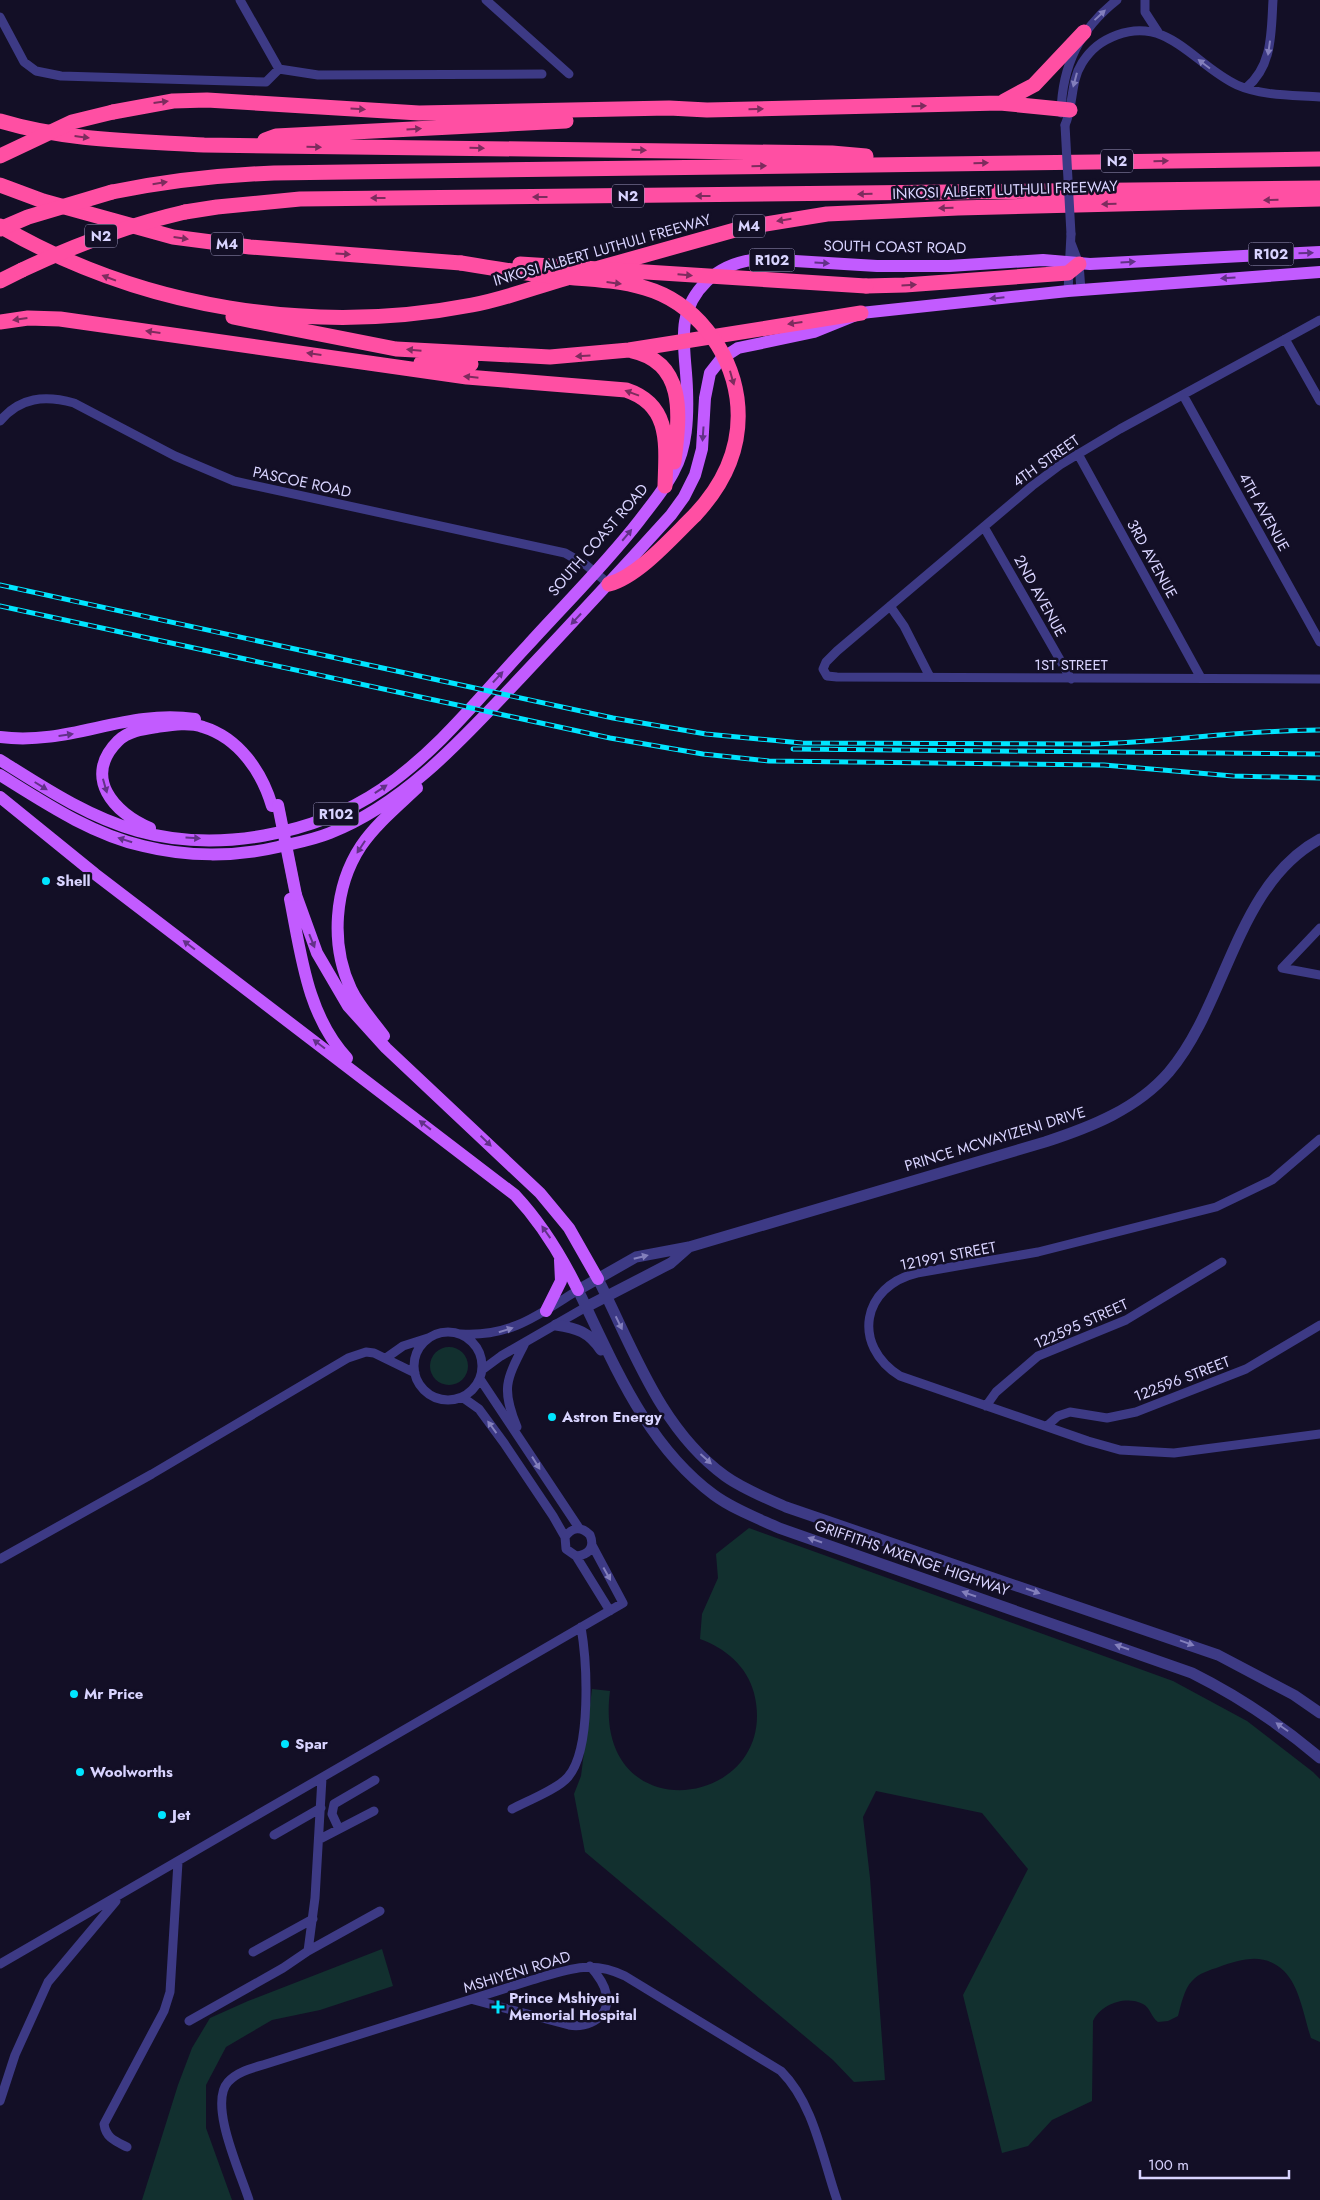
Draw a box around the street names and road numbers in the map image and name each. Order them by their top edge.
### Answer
road number: N2 [1101,150,1133,172]
street label: INKOSI ALBERT LUTHULI FREEWAY [892,175,1119,205]
road number: N2 [612,185,644,208]
street label: INKOSI ALBERT LUTHULI FREEWAY [491,208,714,292]
road number: M4 [733,215,765,238]
road number: N2 [85,225,117,248]
road number: M4 [211,232,243,255]
street label: SOUTH COAST ROAD [823,235,967,259]
road number: R102 [1248,242,1294,266]
road number: R102 [750,248,794,272]
street label: 4TH STREET [1008,430,1084,492]
street label: PASCOE ROAD [251,461,353,503]
street label: 4TH AVENUE [1233,469,1295,555]
street label: SOUTH COAST ROAD [543,479,653,601]
street label: 3RD AVENUE [1121,516,1183,602]
street label: 2ND AVENUE [1008,551,1072,641]
street label: 1ST STREET [1034,654,1108,676]
road number: R102 [314,802,358,826]
street label: PRINCE MCWAYIZENI DRIVE [902,1101,1088,1177]
street label: 121991 STREET [898,1236,998,1276]
street label: 122595 STREET [1030,1293,1132,1355]
street label: 122596 STREET [1131,1351,1233,1407]
street label: GRIFFITHS MXENGE HIGHWAY [812,1514,1013,1602]
street label: MSHIYENI ROAD [461,1945,573,1999]

